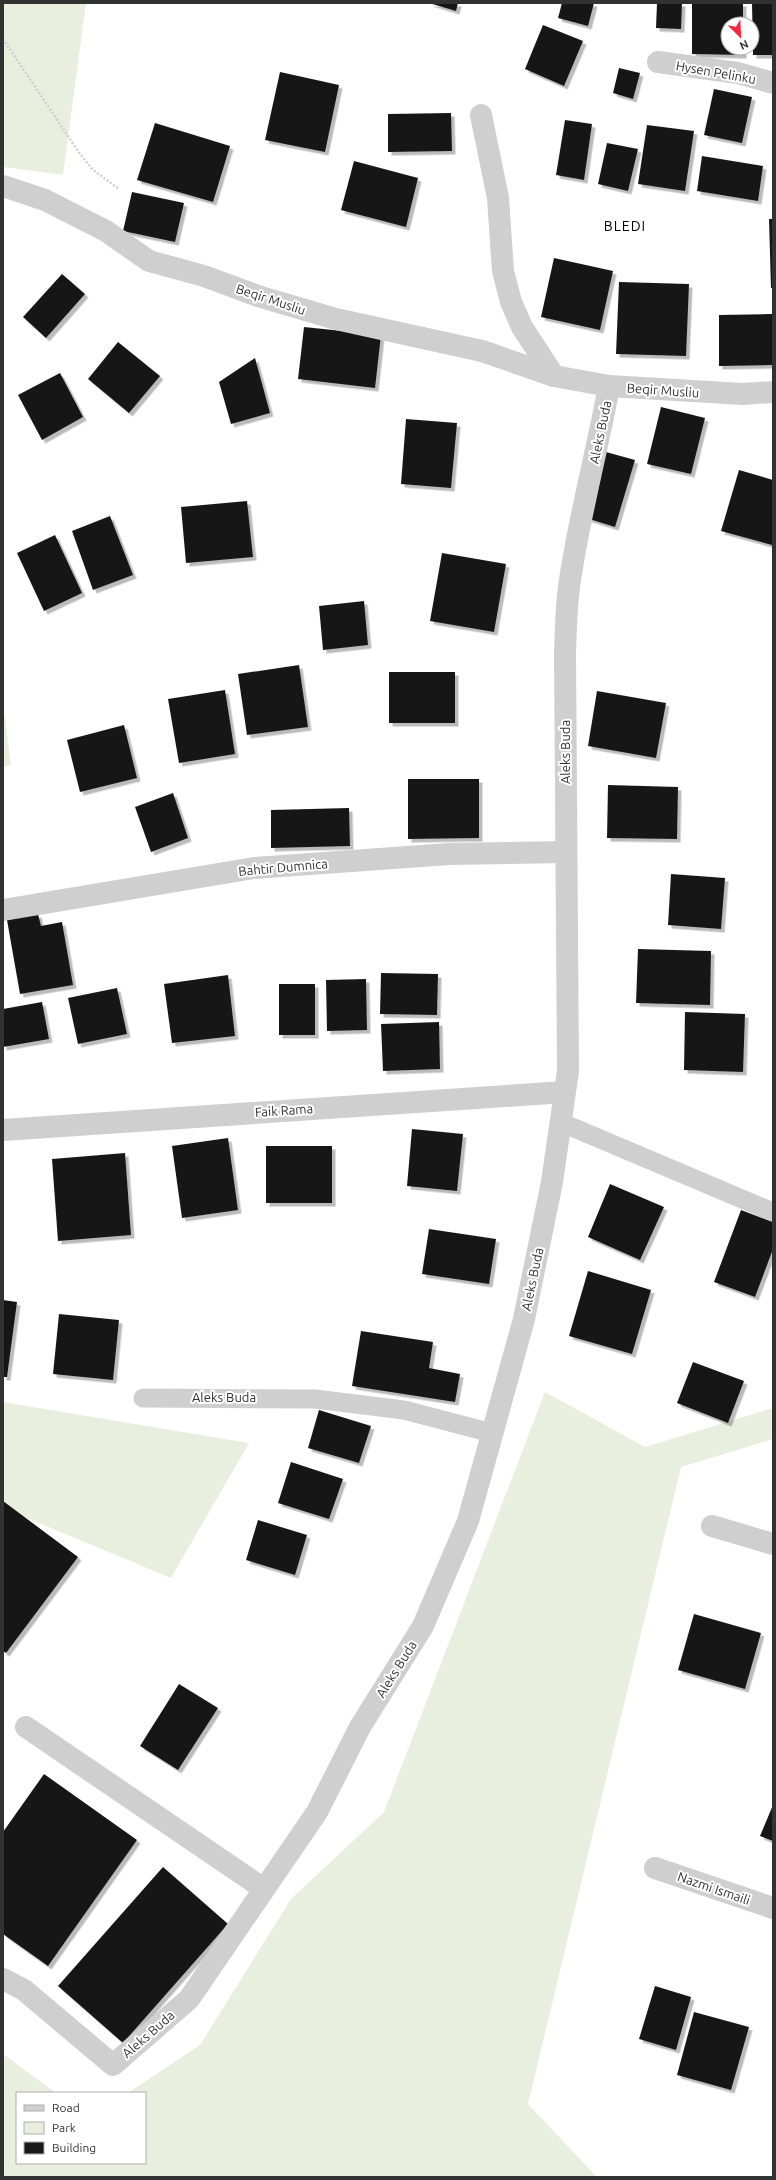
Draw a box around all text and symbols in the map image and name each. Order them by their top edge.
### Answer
north arrow [720,16,760,56]
text: N [738,38,750,52]
street label: Hysen Pelinku [675,58,757,86]
district label: BLEDI [604,218,646,234]
street label: Beqir Musliu [234,281,308,317]
street label: Beqir Musliu [626,380,700,400]
street label: Aleks Buda [586,399,614,465]
street label: Aleks Buda [558,720,572,784]
street label: Bahtir Dumnica [238,856,328,878]
street label: Faik Rama [254,1101,314,1119]
street label: Aleks Buda [518,1246,546,1312]
street label: Aleks Buda [192,1390,256,1404]
street label: Aleks Buda [373,1638,419,1700]
street label: Nazmi Ismaili [676,1869,752,1907]
street label: Aleks Buda [119,2008,177,2060]
legend [16,2092,146,2164]
text: Road [52,2101,80,2114]
text: Park [52,2121,76,2134]
text: Building [52,2141,96,2154]

